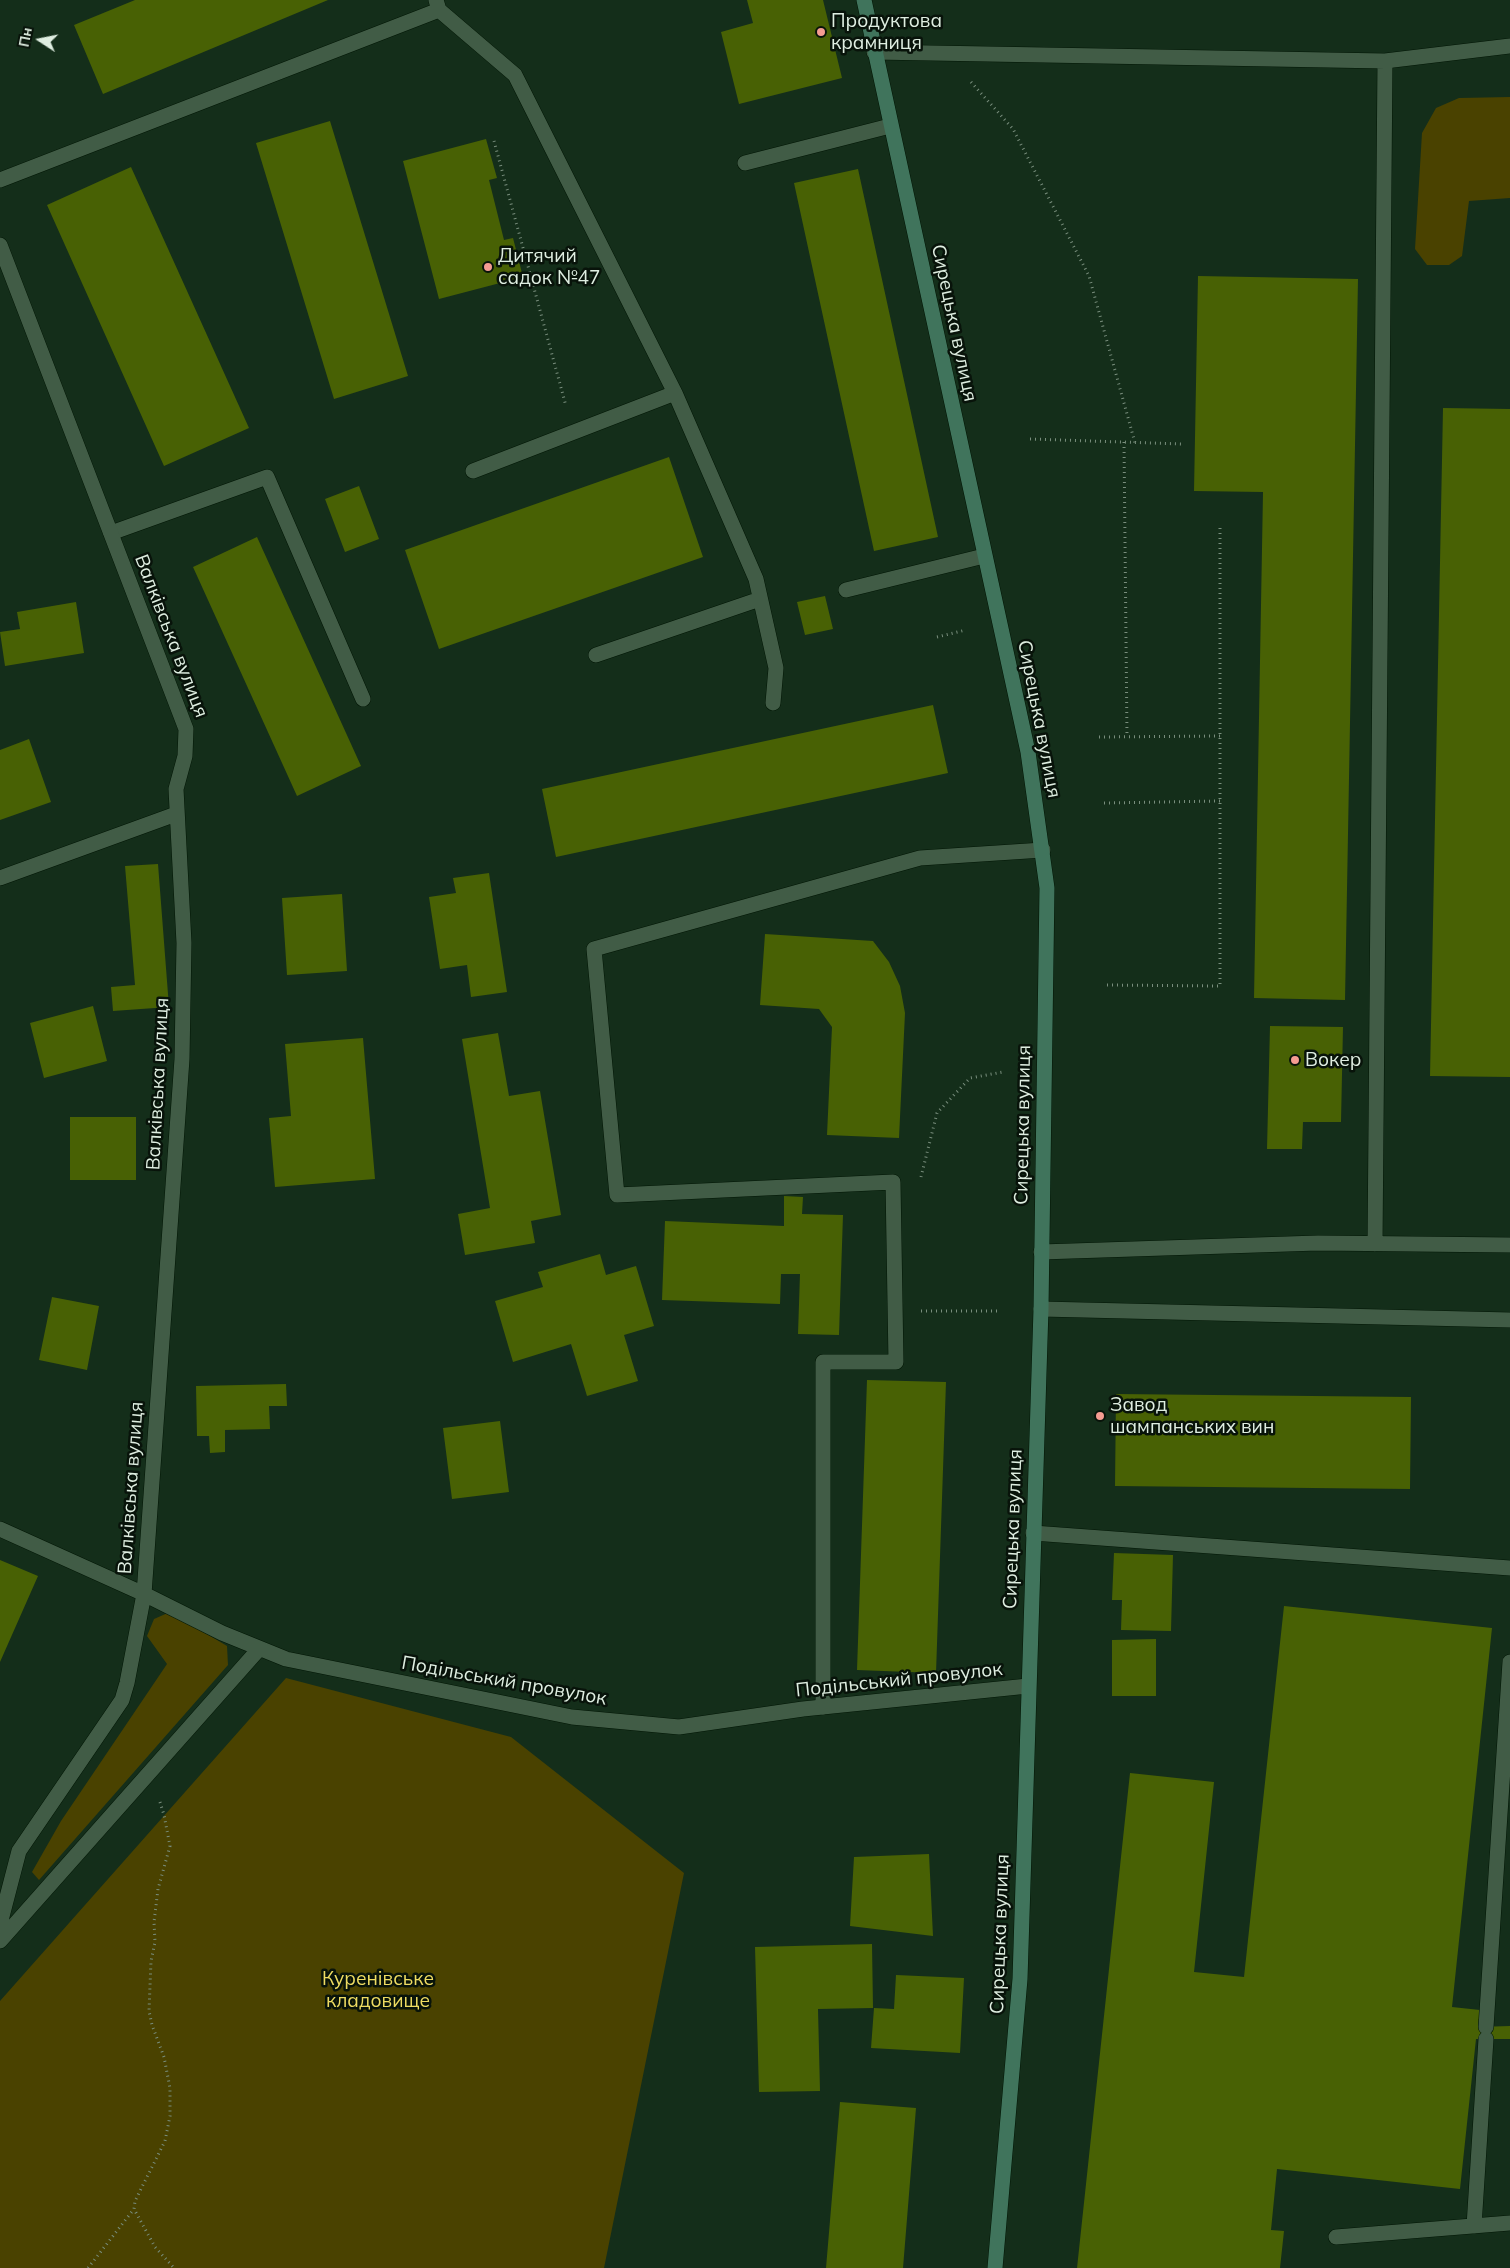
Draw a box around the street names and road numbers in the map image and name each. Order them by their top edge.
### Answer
street label: Сирецька вулиця [926,242,982,404]
street label: Валківська вулиця [129,551,213,721]
street label: Сирецька вулиця [1013,638,1065,800]
street label: Валківська вулиця [142,997,174,1171]
street label: Сирецька вулиця [1010,1045,1036,1205]
street label: Валківська вулиця [114,1401,148,1575]
street label: Сирецька вулиця [999,1449,1027,1609]
street label: Подільський провулок [400,1652,608,1710]
street label: Подільський провулок [794,1658,1004,1702]
street label: Сирецька вулиця [986,1854,1014,2014]

